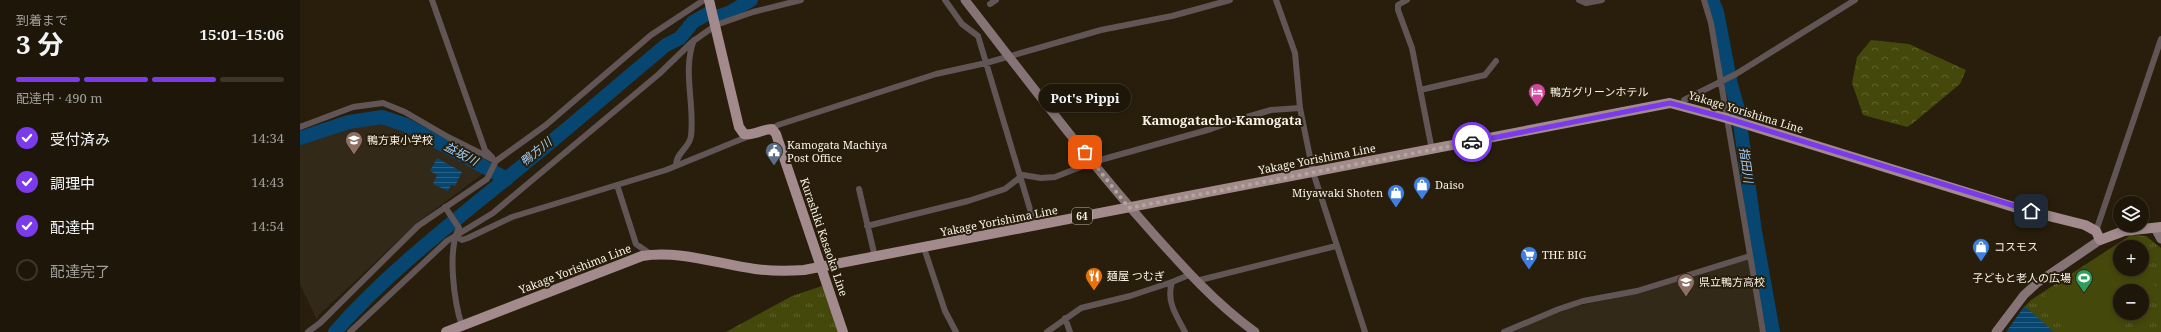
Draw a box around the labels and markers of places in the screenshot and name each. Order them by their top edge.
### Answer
hotel icon: 鴨方グリーンホテル [1527,82,1547,107]
callout: Pot's Pippi [1039,84,1131,112]
place label: 鴨方グリーンホテル [1550,84,1648,99]
school or university icon: 鴨方東小学校 [344,130,364,155]
place label: 鴨方東小学校 [367,132,433,147]
pin [1068,135,1102,169]
place label: Kamogata Machiya Post Office [787,137,888,165]
public building icon: Kamogata Machiya Post Office [764,141,784,166]
shop icon: Daiso [1412,175,1432,200]
place label: Daiso [1435,177,1464,192]
shop icon: Miyawaki Shoten [1386,183,1406,208]
place label: Miyawaki Shoten [1292,185,1383,200]
pin [2014,194,2048,228]
shop icon: コスモス [1971,237,1991,262]
place label: コスモス [1994,239,2038,254]
supermarket icon: THE BIG [1519,245,1539,270]
place label: THE BIG [1542,247,1586,262]
restaurant icon: 麺屋 つむぎ [1084,266,1104,291]
place label: 麺屋 つむぎ [1107,268,1165,283]
sports icon: 子どもと老人の広場 [2074,268,2094,293]
place label: 子どもと老人の広場 [1972,270,2071,285]
school or university icon: 県立鴨方高校 [1676,272,1696,297]
place label: 県立鴨方高校 [1699,274,1765,289]

